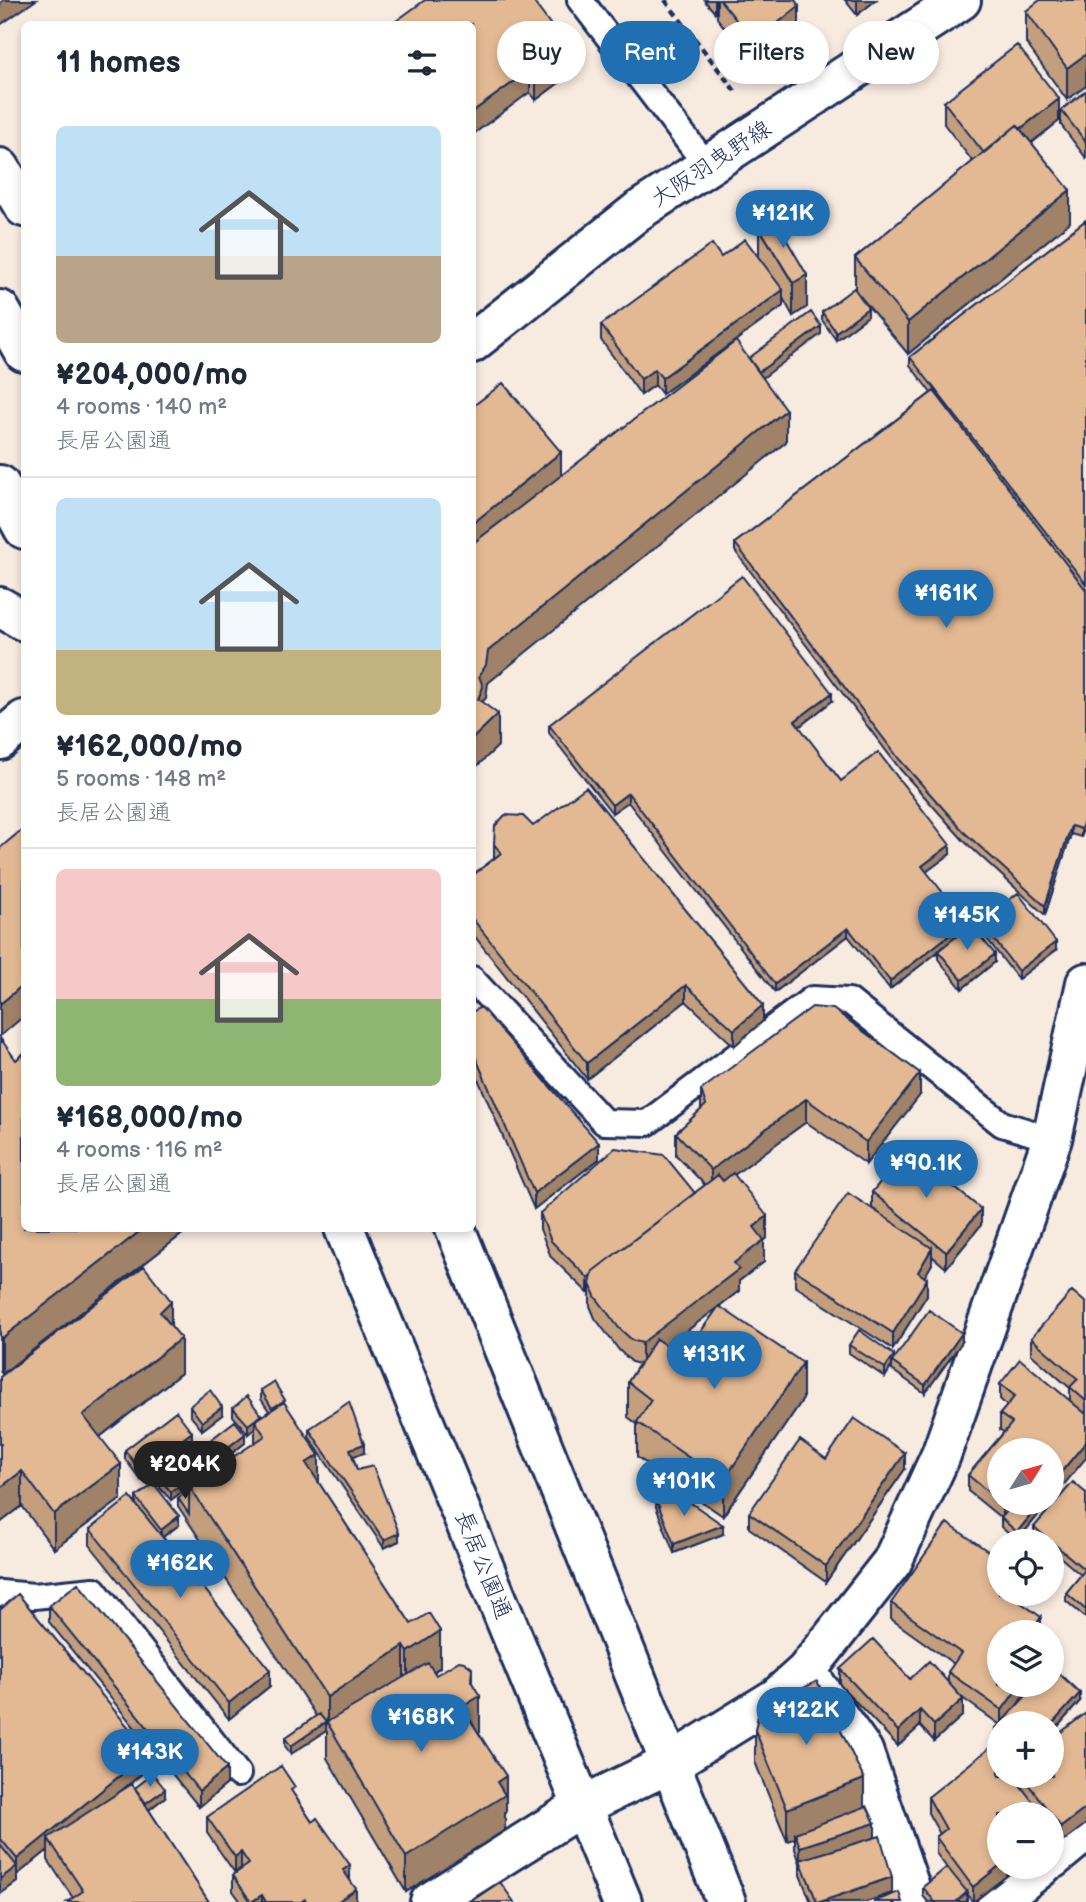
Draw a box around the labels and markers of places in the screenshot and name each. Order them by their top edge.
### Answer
pin: ¥121K [734,190,832,250]
pin: ¥161K [897,570,995,630]
pin: ¥145K [918,892,1016,952]
pin: ¥90.1K [869,1140,983,1200]
pin: ¥131K [665,1332,763,1391]
pin: ¥204K [136,1442,234,1501]
pin: ¥101K [635,1458,733,1518]
pin: ¥162K [131,1540,229,1600]
pin: ¥122K [757,1688,855,1747]
pin: ¥168K [372,1694,470,1754]
pin: ¥143K [101,1730,199,1789]

